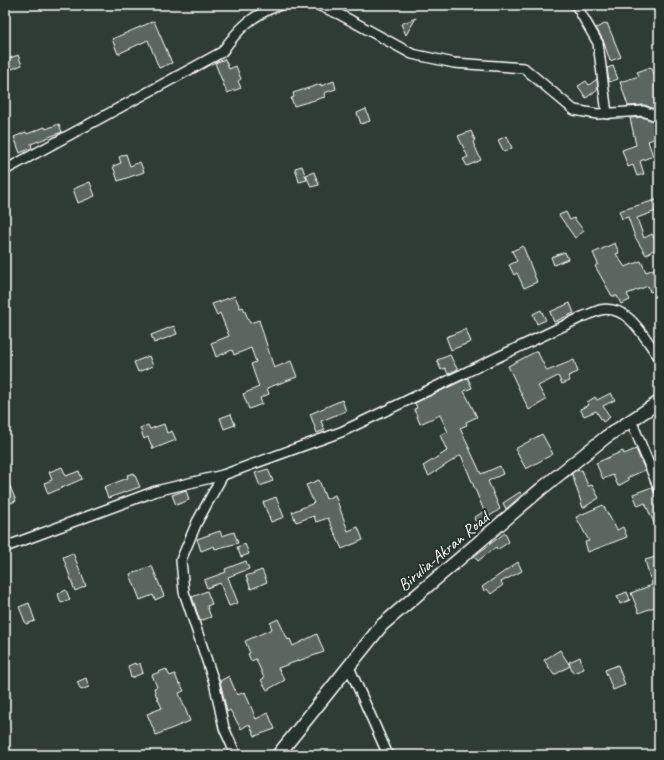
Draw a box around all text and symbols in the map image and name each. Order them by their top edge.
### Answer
street label: Birulia-Akran Road [394,506,495,596]

